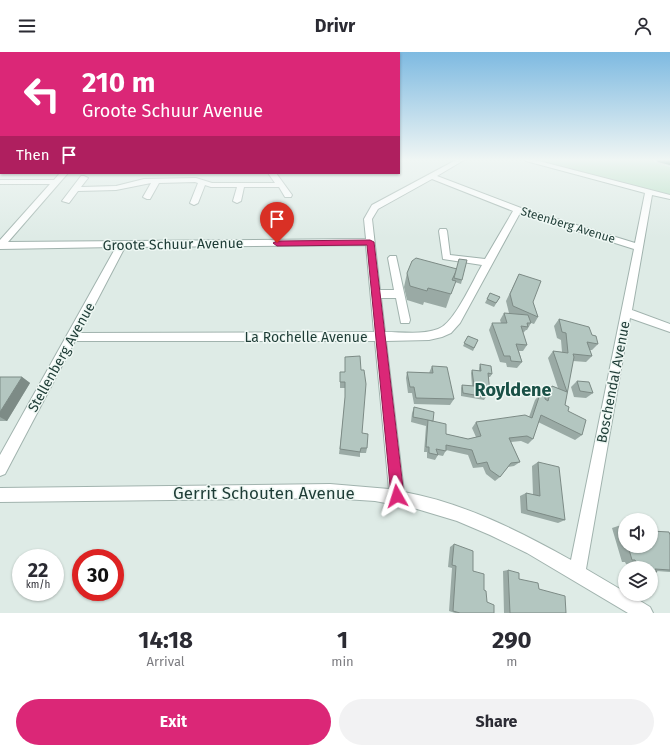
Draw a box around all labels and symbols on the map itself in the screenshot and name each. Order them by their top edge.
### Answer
pin [260,202,294,243]
street label: Steenberg Avenue [519,204,617,246]
street label: Groote Schuur Avenue [102,235,244,254]
street label: Stellenberg Avenue [24,299,99,415]
street label: Boschendal Avenue [593,320,634,445]
street label: La Rochelle Avenue [244,329,368,346]
district label: Royldene [475,379,551,401]
position arrow [376,475,418,517]
street label: Gerrit Schouten Avenue [173,483,355,504]
speed limit sign: 30 [72,549,124,601]

